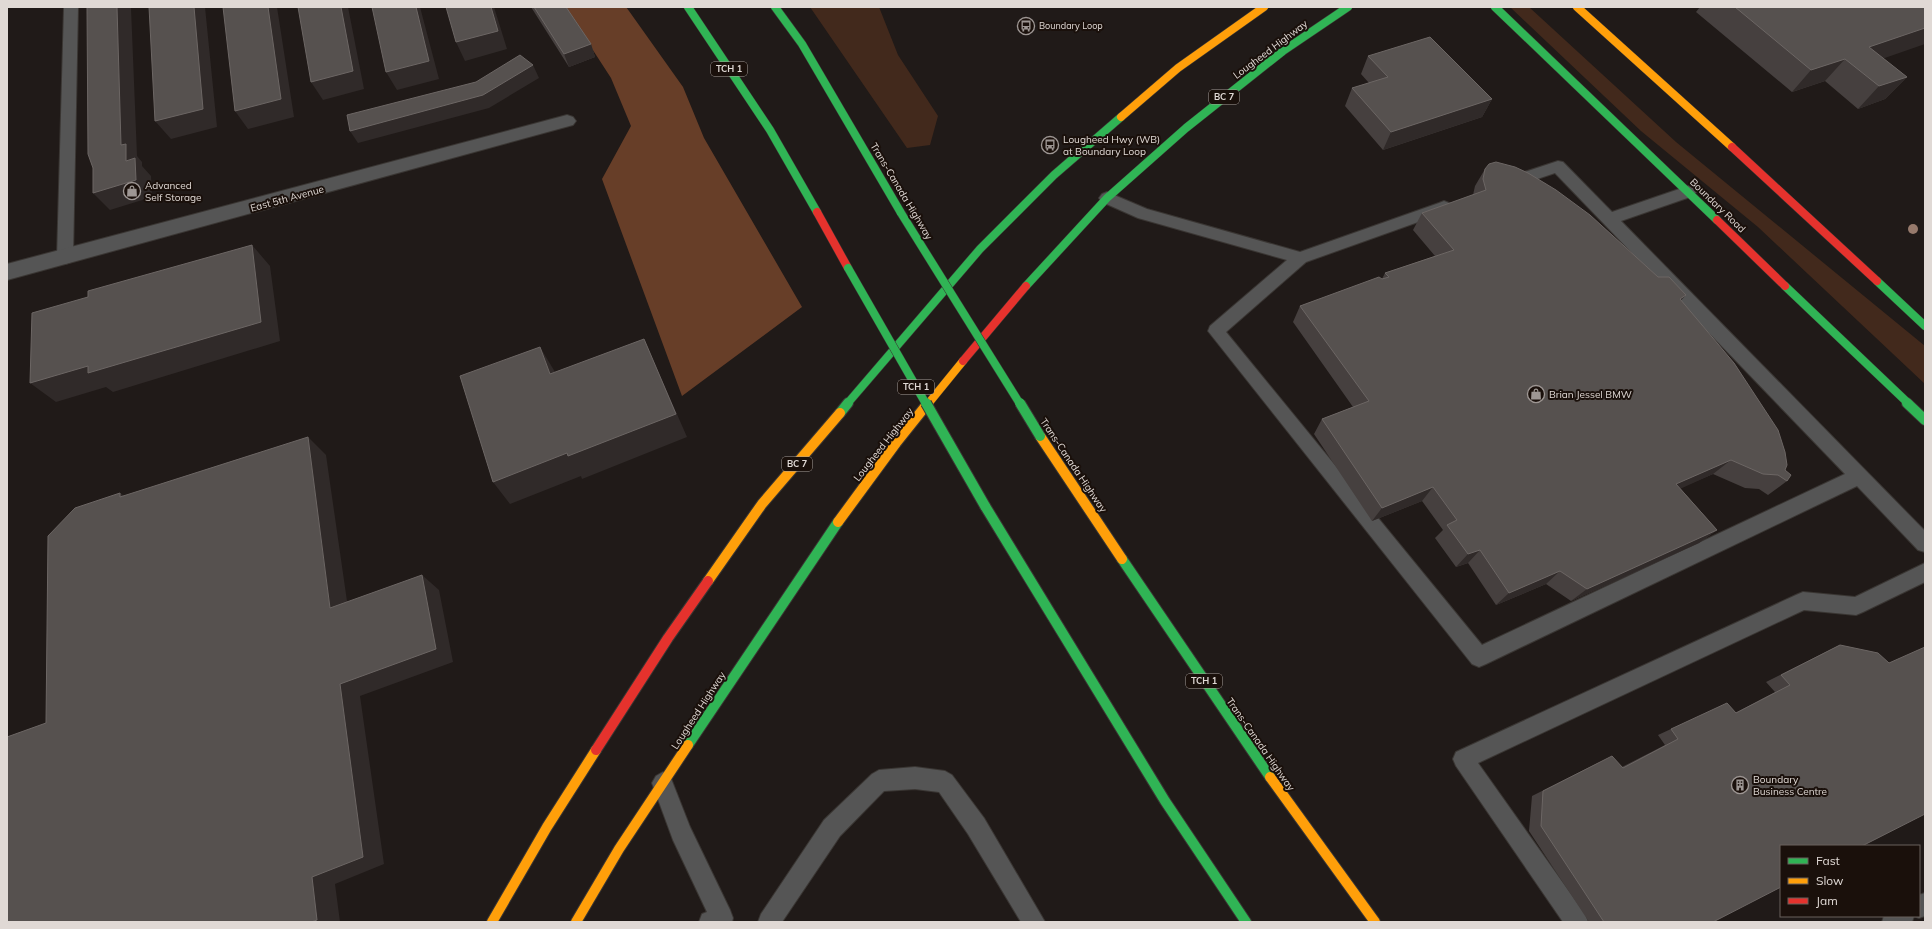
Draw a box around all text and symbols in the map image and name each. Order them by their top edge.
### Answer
bus stop icon: Boundary Loop [1016,16,1036,36]
street label: Lougheed Highway [1230,17,1311,82]
place label: Boundary Loop [1039,20,1103,32]
road number: TCH 1 [711,62,747,76]
road number: BC 7 [1209,90,1239,104]
place label: Lougheed Hwy (WB) at Boundary Loop [1063,133,1160,158]
bus stop icon: Lougheed Hwy (WB) at Boundary Loop [1040,135,1060,155]
street label: Trans-Canada Highway [867,140,936,243]
street label: Boundary Road [1687,175,1748,235]
place label: Advanced Self Storage [145,179,201,204]
shop icon: Advanced Self Storage [122,181,142,201]
street label: East 5th Avenue [249,182,325,215]
road number: TCH 1 [898,380,934,394]
shop icon: Brian Jessel BMW [1526,384,1546,404]
place label: Brian Jessel BMW [1549,388,1632,401]
street label: Lougheed Highway [851,404,917,484]
street label: Trans-Canada Highway [1037,416,1110,515]
road number: BC 7 [782,457,812,471]
street label: Lougheed Highway [668,668,729,752]
road number: TCH 1 [1186,674,1222,688]
street label: Trans-Canada Highway [1223,695,1298,794]
place label: Boundary Business Centre [1753,773,1827,798]
building icon: Boundary Business Centre [1730,775,1750,795]
legend [1780,845,1920,917]
text: Fast [1816,853,1840,868]
text: Slow [1816,873,1844,888]
text: Jam [1816,893,1838,908]

